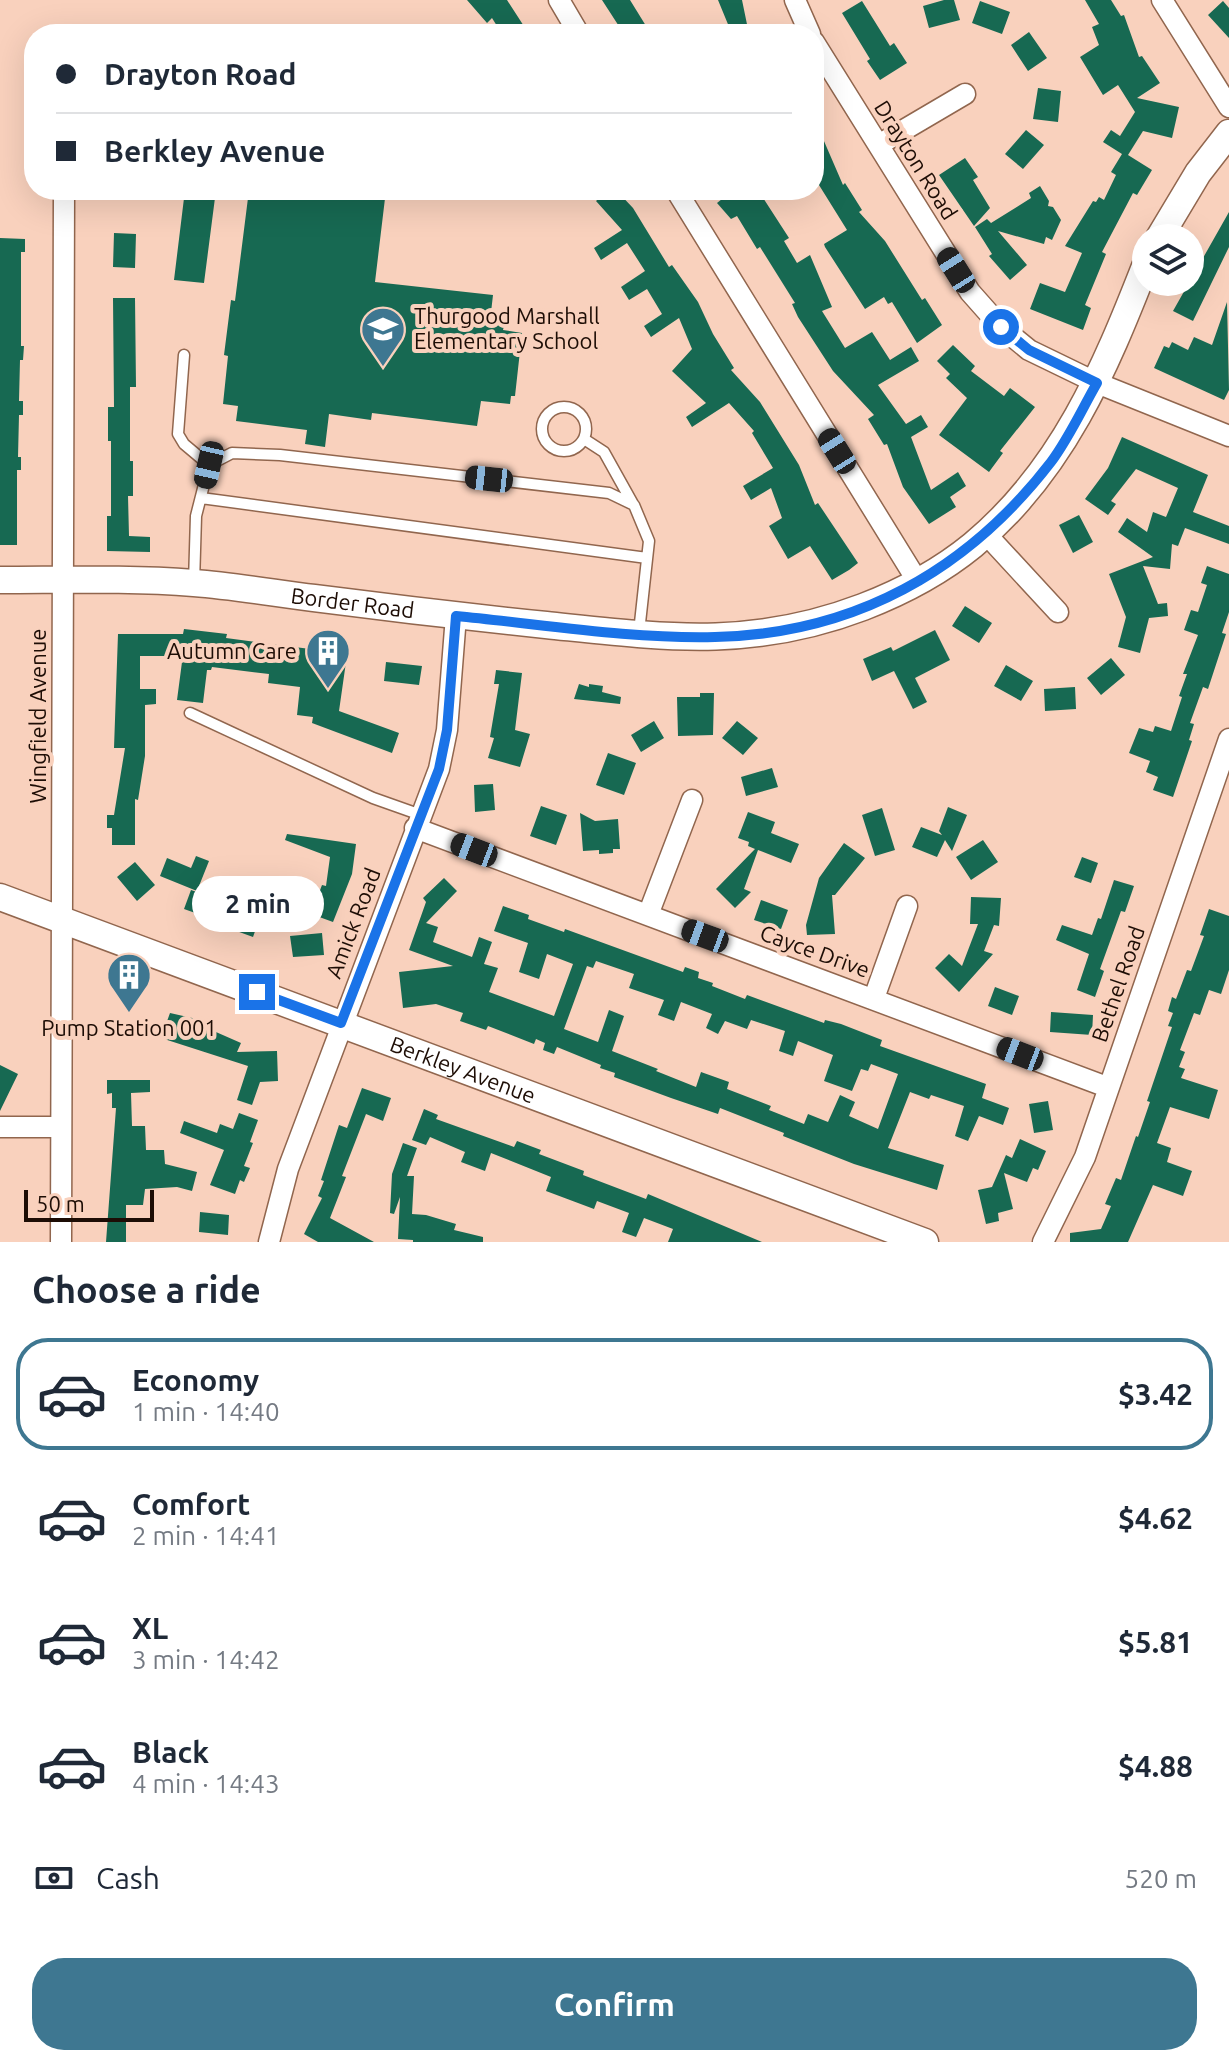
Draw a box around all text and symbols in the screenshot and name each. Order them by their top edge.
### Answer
text: Drayton Road [104,57,297,91]
street label: Drayton Road [870,96,963,224]
text: Berkley Avenue [104,134,325,168]
map controls [1132,224,1204,296]
button: layers [1132,224,1204,296]
car [933,243,979,297]
place label: Thurgood Marshall Elementary School [414,303,600,353]
school or university icon: Thurgood Marshall Elementary School [359,305,407,368]
route start [983,309,1019,345]
car [814,424,860,478]
car [192,439,226,491]
car [464,465,514,493]
street label: Border Road [289,582,416,622]
building icon: Autumn Care [304,627,352,690]
street label: Wingfield Avenue [25,628,50,804]
place label: Autumn Care [167,638,297,663]
car [447,830,501,870]
street label: Amick Road [320,864,385,981]
callout: 2 min [191,876,323,932]
text: 2 min [225,889,291,918]
car [678,917,732,955]
street label: Cayce Drive [757,919,873,982]
street label: Bethel Road [1086,923,1149,1045]
building icon: Pump Station 001 [105,951,153,1014]
route end [239,974,275,1010]
place label: Pump Station 001 [41,1015,217,1040]
street label: Berkley Avenue [387,1031,539,1108]
car [993,1034,1047,1074]
scale bar [24,1186,154,1222]
text: 50 m [36,1191,85,1216]
text: Choose a ride [32,1269,261,1310]
icon: car [36,1358,108,1430]
text: Economy [132,1363,259,1397]
text: $3.42 [1118,1377,1193,1411]
text: 1 min · 14:40 [132,1397,280,1426]
icon: car [36,1482,108,1554]
text: Comfort [132,1487,250,1521]
text: $4.62 [1118,1501,1193,1535]
text: 2 min · 14:41 [132,1521,280,1550]
icon: car [36,1606,108,1678]
text: XL [132,1611,168,1645]
text: $5.81 [1118,1625,1193,1659]
text: 3 min · 14:42 [132,1645,280,1674]
icon: car [36,1730,108,1802]
text: Black [132,1735,209,1769]
text: $4.88 [1118,1749,1193,1783]
text: 4 min · 14:43 [132,1769,280,1798]
icon: cash [32,1856,76,1900]
text: Cash [96,1861,160,1895]
text: 520 m [1125,1864,1197,1893]
button: Confirm [32,1958,1197,2050]

